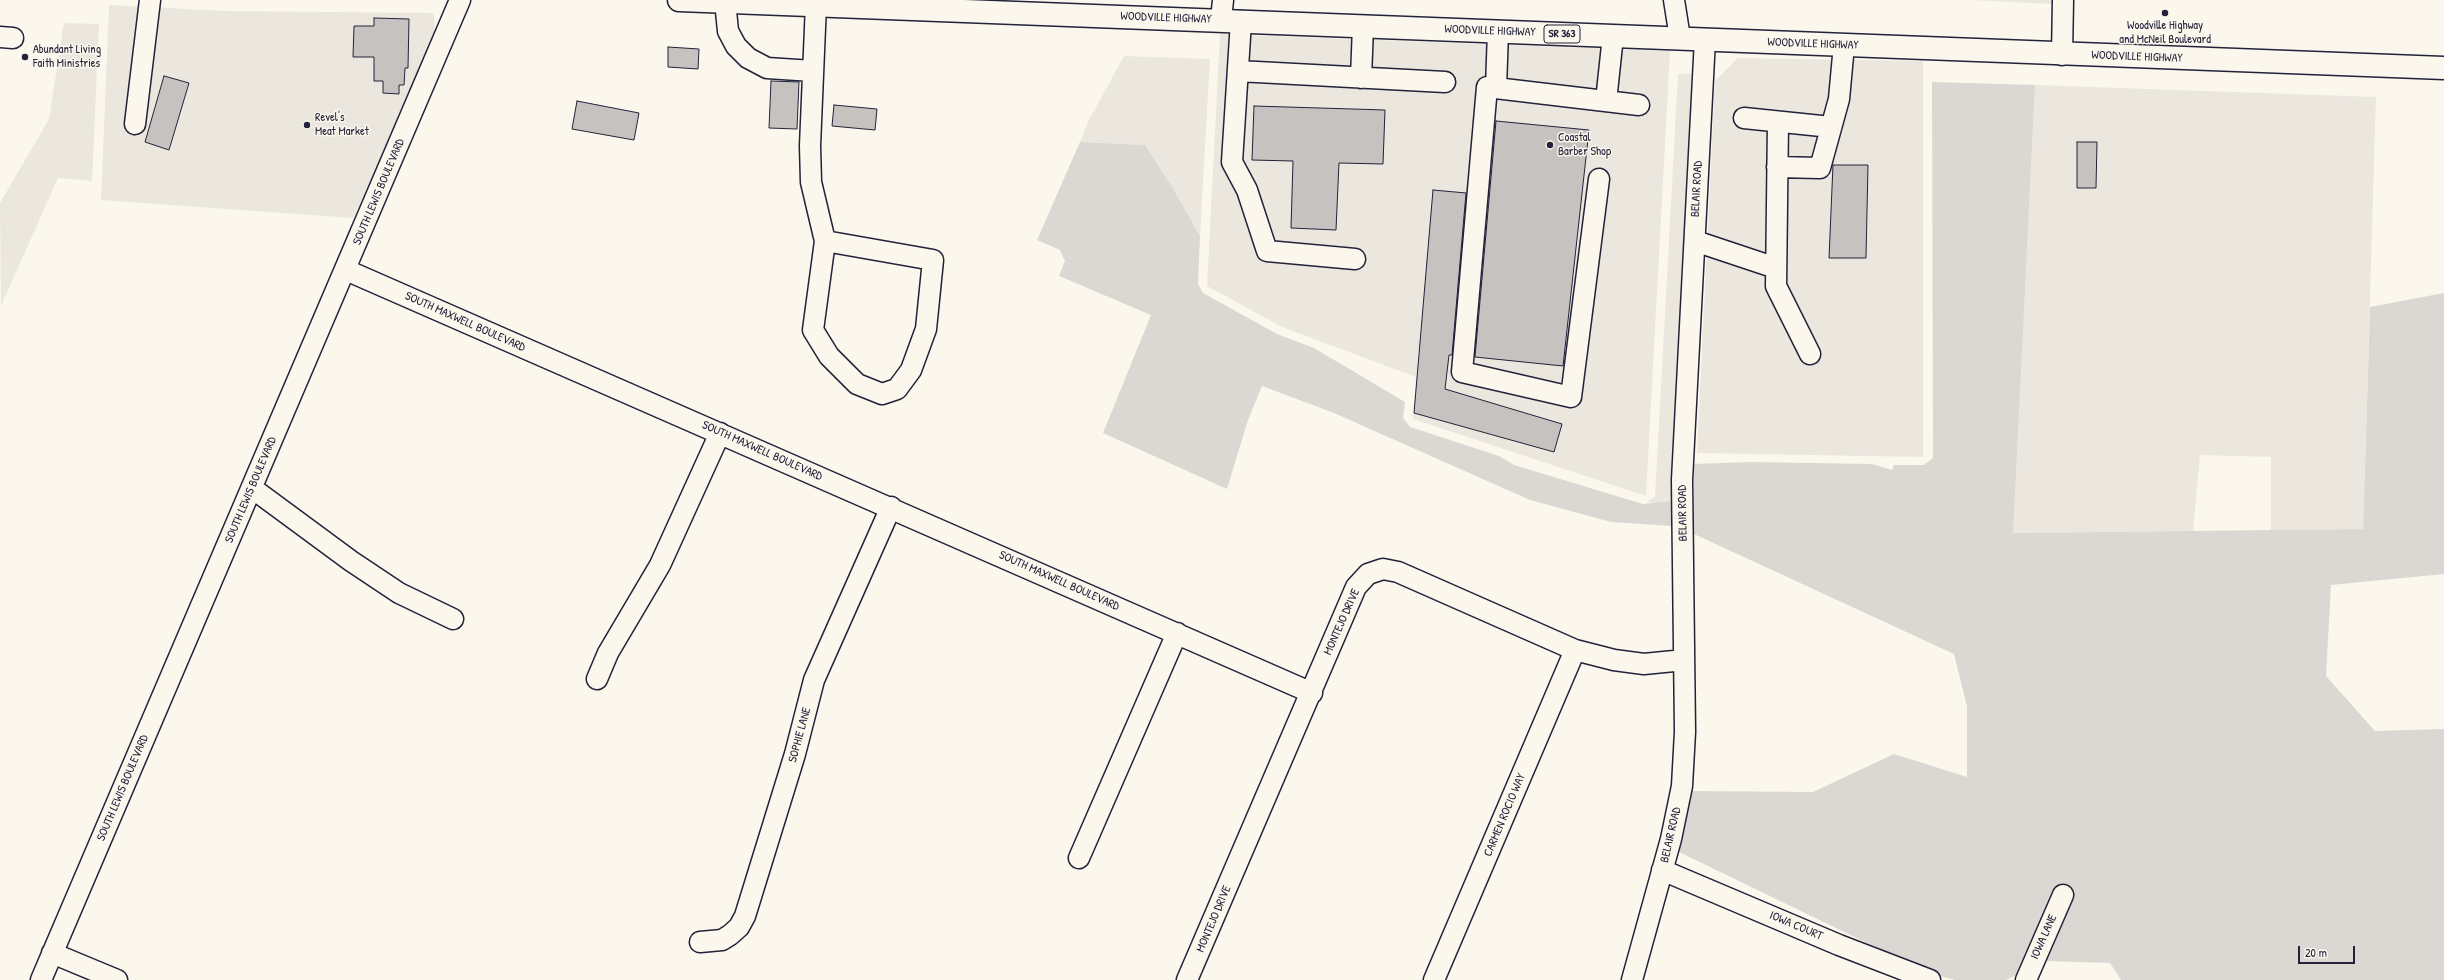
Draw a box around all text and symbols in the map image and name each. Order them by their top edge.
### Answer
marker: Woodville Highway and McNeil Boulevard [2160,8,2170,18]
street label: WOODVILLE HIGHWAY [1120,9,1212,27]
place label: Woodville Highway and McNeil Boulevard [2119,19,2211,47]
street label: WOODVILLE HIGHWAY [1444,22,1536,40]
road number: SR 363 [1544,25,1580,43]
street label: WOODVILLE HIGHWAY [1767,35,1859,53]
place label: Abundant Living Faith Ministries [33,43,101,71]
street label: WOODVILLE HIGHWAY [2091,48,2183,66]
marker: Abundant Living Faith Ministries [20,52,30,62]
place label: Revel's Meat Market [315,111,369,139]
marker: Revel's Meat Market [302,120,312,130]
place label: Coastal Barber Shop [1558,131,1611,159]
street label: SOUTH LEWIS BOULEVARD [350,137,408,247]
marker: Coastal Barber Shop [1545,140,1555,150]
street label: BELAIR ROAD [1688,160,1706,218]
street label: SOUTH MAXWELL BOULEVARD [403,289,527,355]
street label: SOUTH MAXWELL BOULEVARD [700,418,824,484]
street label: SOUTH LEWIS BOULEVARD [222,435,280,545]
street label: BELAIR ROAD [1675,485,1691,541]
street label: SOUTH MAXWELL BOULEVARD [997,548,1121,614]
street label: MONTEJO DRIVE [1321,587,1363,657]
street label: SOPHIE LANE [786,706,814,764]
street label: SOUTH LEWIS BOULEVARD [94,733,152,843]
street label: CARMEN ROCIO WAY [1481,771,1529,859]
street label: BELAIR ROAD [1658,806,1684,864]
street label: MONTEJO DRIVE [1194,884,1234,954]
street label: IOWA COURT [1767,908,1825,944]
street label: IOWA LANE [2028,912,2060,962]
scale bar [2300,938,2357,964]
text: 20 m [2305,944,2327,961]

